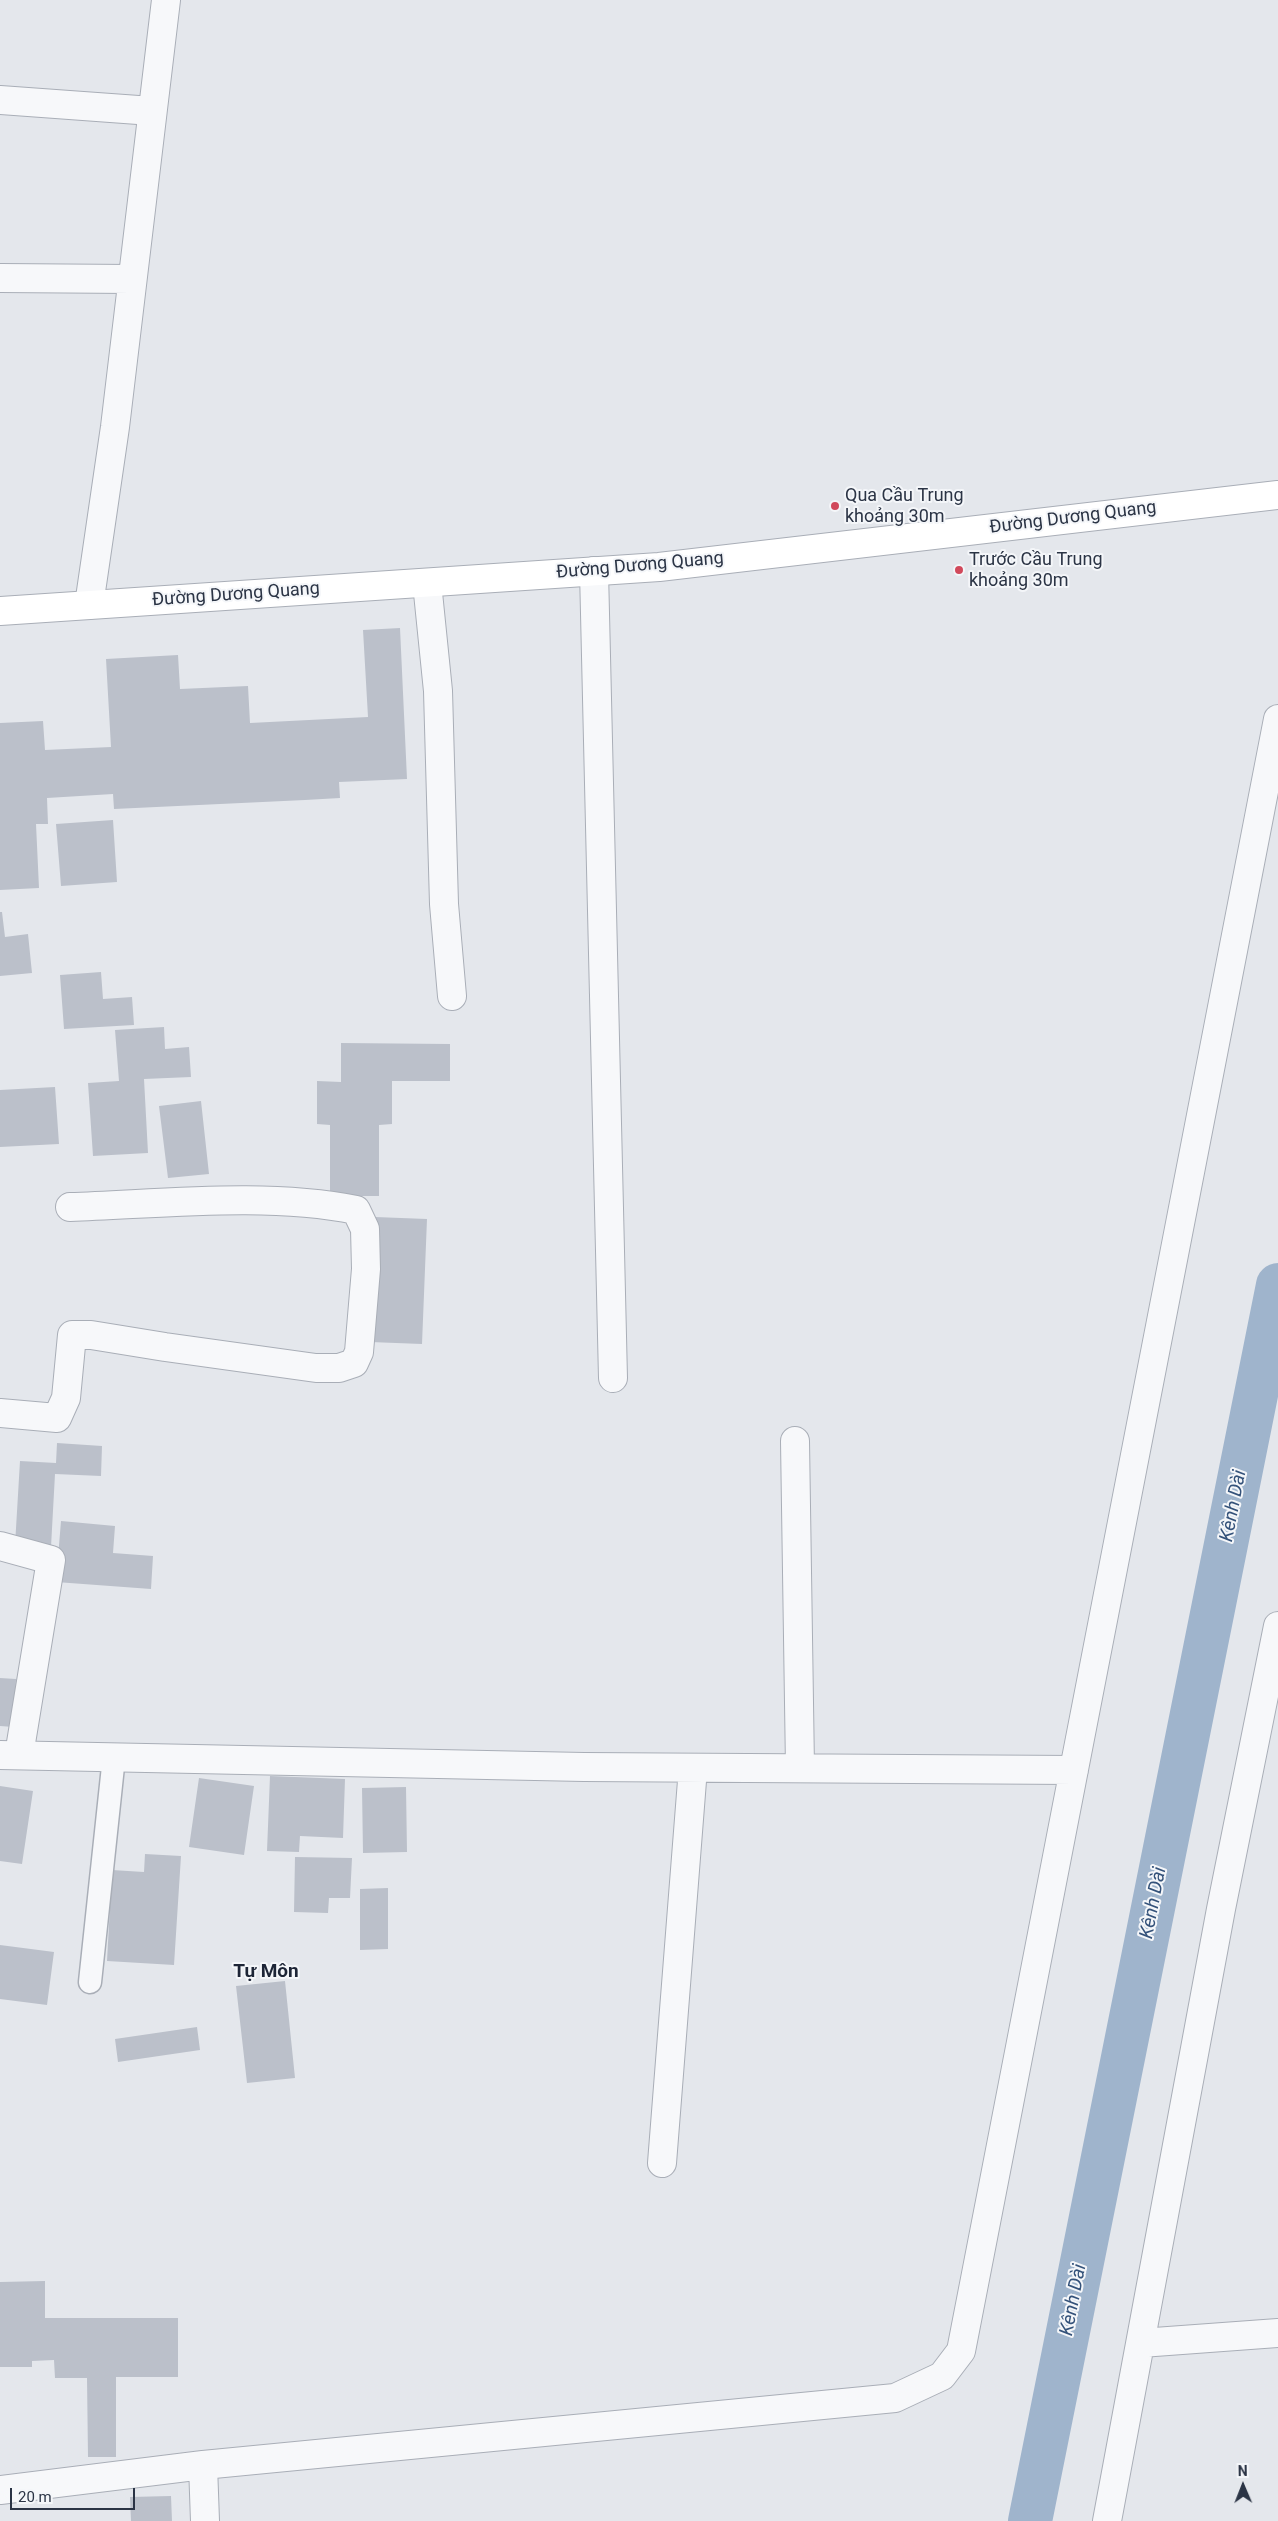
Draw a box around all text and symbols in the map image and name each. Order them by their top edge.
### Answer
place label: Qua Cầu Trung khoảng 30m [845,485,964,528]
street label: Đường Dương Quang [988,497,1158,539]
marker: Qua Cầu Trung khoảng 30m [829,500,841,512]
street label: Đường Dương Quang [555,548,725,584]
place label: Trước Cầu Trung khoảng 30m [969,549,1103,592]
marker: Trước Cầu Trung khoảng 30m [953,564,965,576]
street label: Đường Dương Quang [151,578,321,612]
water label: Kênh Dài [1216,1468,1252,1544]
water label: Kênh Dài [1136,1865,1172,1941]
district label: Tự Môn [233,1961,299,1983]
water label: Kênh Dài [1056,2262,1092,2338]
north arrow [1218,2461,1268,2511]
text: N [1238,2463,1248,2479]
scale bar [12,2478,138,2510]
text: 20 m [18,2488,52,2506]

